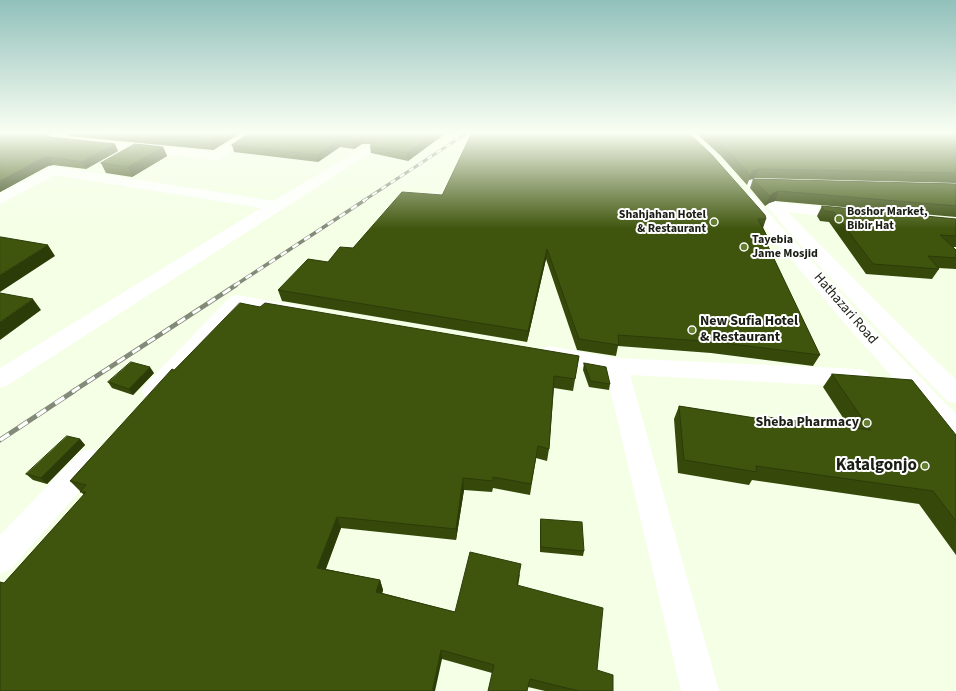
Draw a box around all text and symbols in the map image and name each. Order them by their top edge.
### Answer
place label: Boshor Market, Bibir Hat [847,205,927,233]
place label: Shahjahan Hotel & Restaurant [619,208,706,236]
marker: Boshor Market, Bibir Hat [834,214,844,224]
marker: Shahjahan Hotel & Restaurant [709,217,719,227]
place label: Tayebia Jame Mosjid [752,233,818,261]
marker: Tayebia Jame Mosjid [739,242,749,252]
street label: Hathazari Road [809,270,881,348]
place label: New Sufia Hotel & Restaurant [700,314,798,346]
marker: New Sufia Hotel & Restaurant [687,325,697,335]
place label: Sheba Pharmacy [755,415,859,431]
marker: Sheba Pharmacy [862,418,872,428]
place label: Katalgonjo [836,456,917,476]
marker: Katalgonjo [920,461,930,471]

